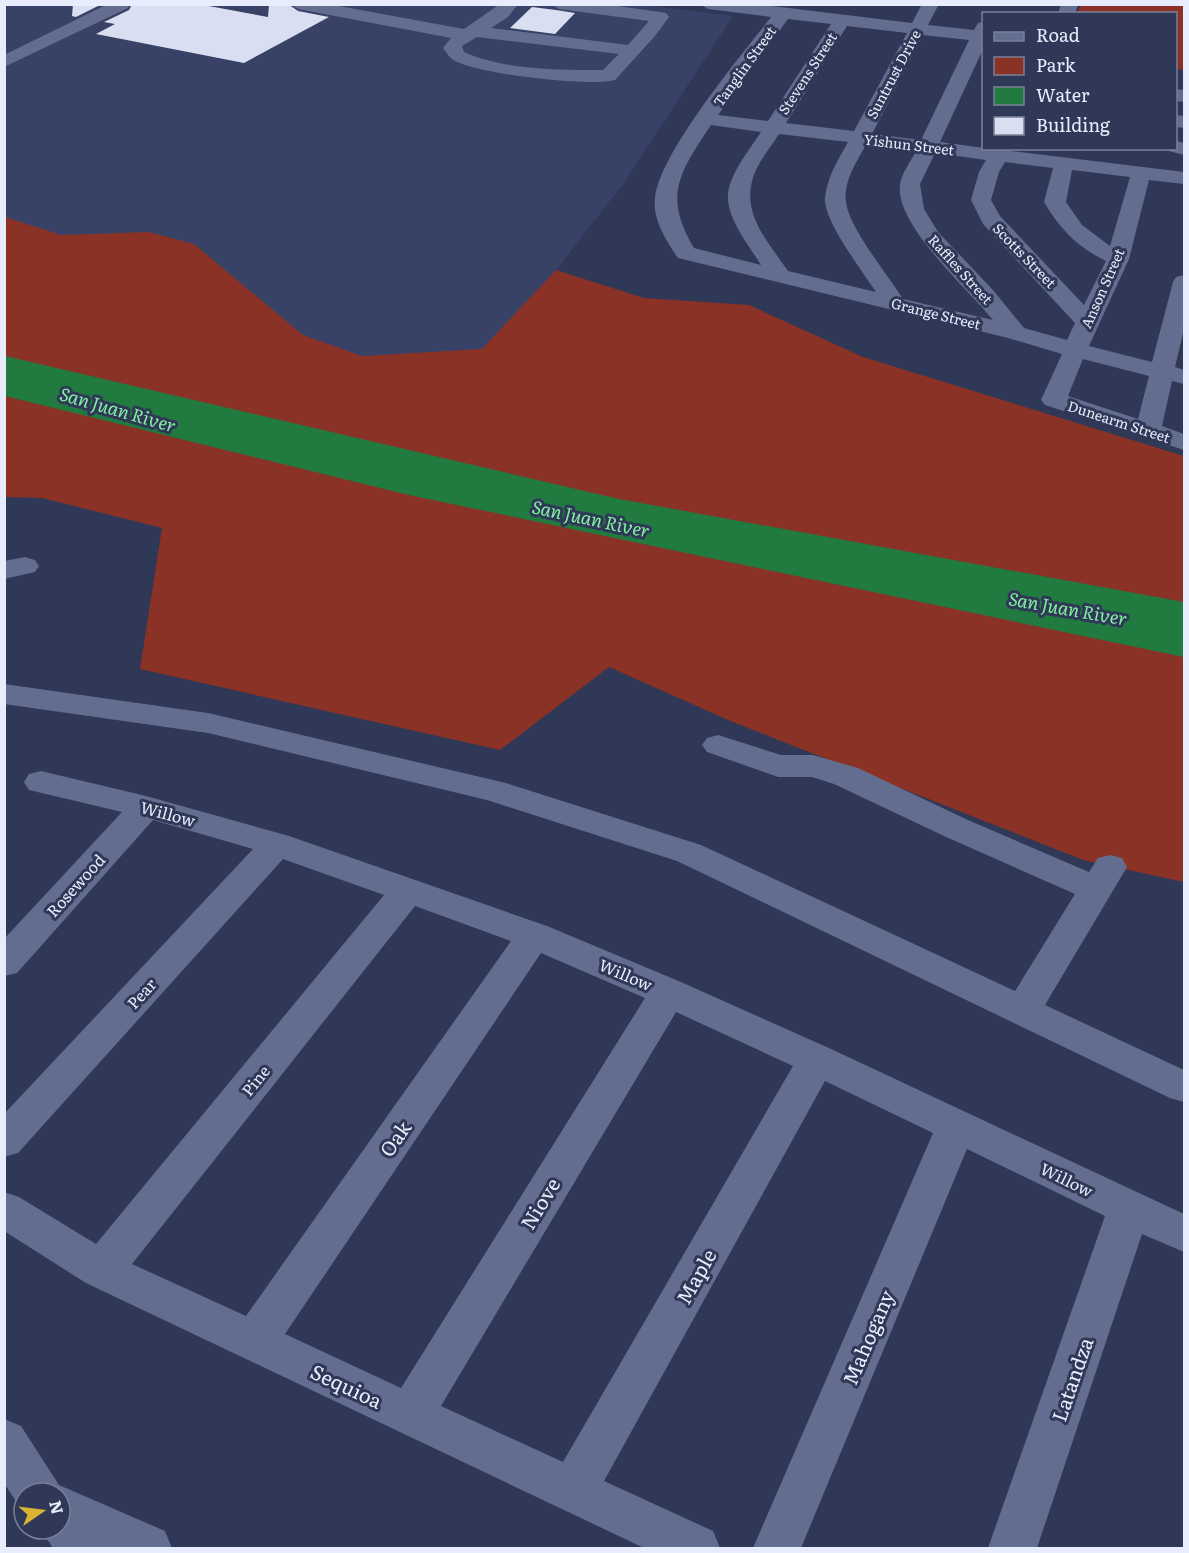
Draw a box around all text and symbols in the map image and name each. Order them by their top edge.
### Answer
legend [982,12,1177,150]
street label: Tanglin Street [708,21,780,110]
text: Road [1036,21,1080,48]
street label: Suntrust Drive [861,26,925,122]
street label: Stevens Street [773,28,841,118]
text: Park [1036,51,1077,78]
text: Water [1036,81,1090,108]
text: Building [1036,111,1111,138]
street label: Yishun Street [863,129,956,159]
street label: Scotts Street [989,218,1061,292]
street label: Raffles Street [924,230,998,308]
street label: Anson Street [1075,244,1129,331]
street label: Grange Street [889,292,983,334]
water label: San Juan River [57,380,179,438]
street label: Dunearm Street [1065,395,1173,447]
water label: San Juan River [530,492,652,544]
water label: San Juan River [1007,584,1129,632]
street label: Willow [138,794,198,832]
street label: Rosewood [40,848,110,922]
street label: Willow [596,952,657,996]
street label: Pear [121,972,162,1014]
street label: Pine [235,1059,275,1101]
street label: Oak [371,1113,418,1162]
street label: Willow [1037,1156,1098,1202]
street label: Niove [512,1171,566,1235]
street label: Maple [668,1243,722,1309]
street label: Mahogany [834,1284,901,1389]
street label: Latandza [1043,1333,1099,1425]
street label: Sequioa [306,1355,388,1415]
north arrow [12,1481,72,1541]
text: N [44,1498,71,1517]

